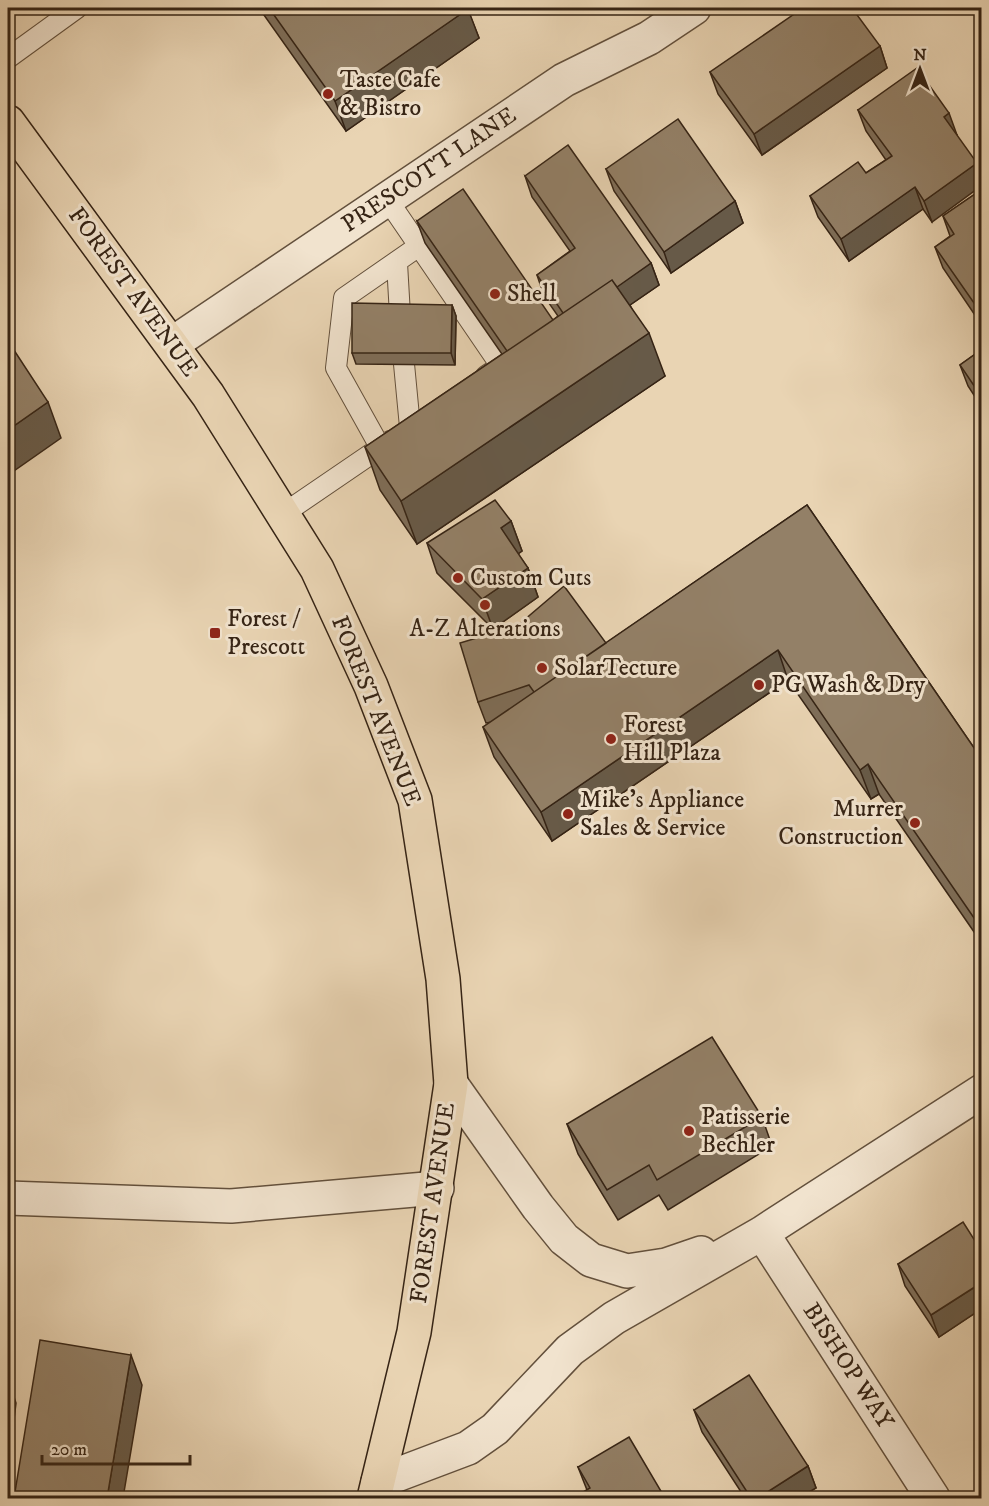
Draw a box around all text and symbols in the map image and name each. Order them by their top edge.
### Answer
north arrow [890,39,950,99]
text: N [913,45,927,65]
place label: Taste Cafe & Bistro [340,65,441,123]
marker: Taste Cafe & Bistro [321,87,335,101]
street label: PRESCOTT LANE [336,101,522,239]
street label: FOREST AVENUE [61,201,205,383]
place label: Shell [507,279,557,309]
marker: Shell [488,287,502,301]
place label: Custom Cuts [470,563,591,593]
marker: Custom Cuts [451,571,465,585]
marker: A-Z Alterations [478,598,492,612]
place label: Forest / Prescott [227,604,306,662]
street label: FOREST AVENUE [324,612,428,810]
place label: A-Z Alterations [410,614,560,644]
marker: Forest / Prescott [208,626,222,640]
place label: SolarTecture [554,653,677,683]
marker: SolarTecture [535,661,549,675]
place label: PG Wash & Dry [771,670,926,700]
marker: PG Wash & Dry [752,678,766,692]
place label: Forest Hill Plaza [623,710,722,768]
marker: Forest Hill Plaza [604,732,618,746]
place label: Mike's Appliance Sales & Service [580,785,744,843]
place label: Murrer Construction [778,794,903,852]
marker: Mike's Appliance Sales & Service [561,807,575,821]
marker: Murrer Construction [908,816,922,830]
street label: FOREST AVENUE [404,1101,462,1305]
place label: Patisserie Bechler [701,1102,790,1160]
marker: Patisserie Bechler [682,1124,696,1138]
street label: BISHOP WAY [796,1297,900,1436]
scale bar [42,1428,190,1466]
text: 20 m [51,1439,87,1461]

